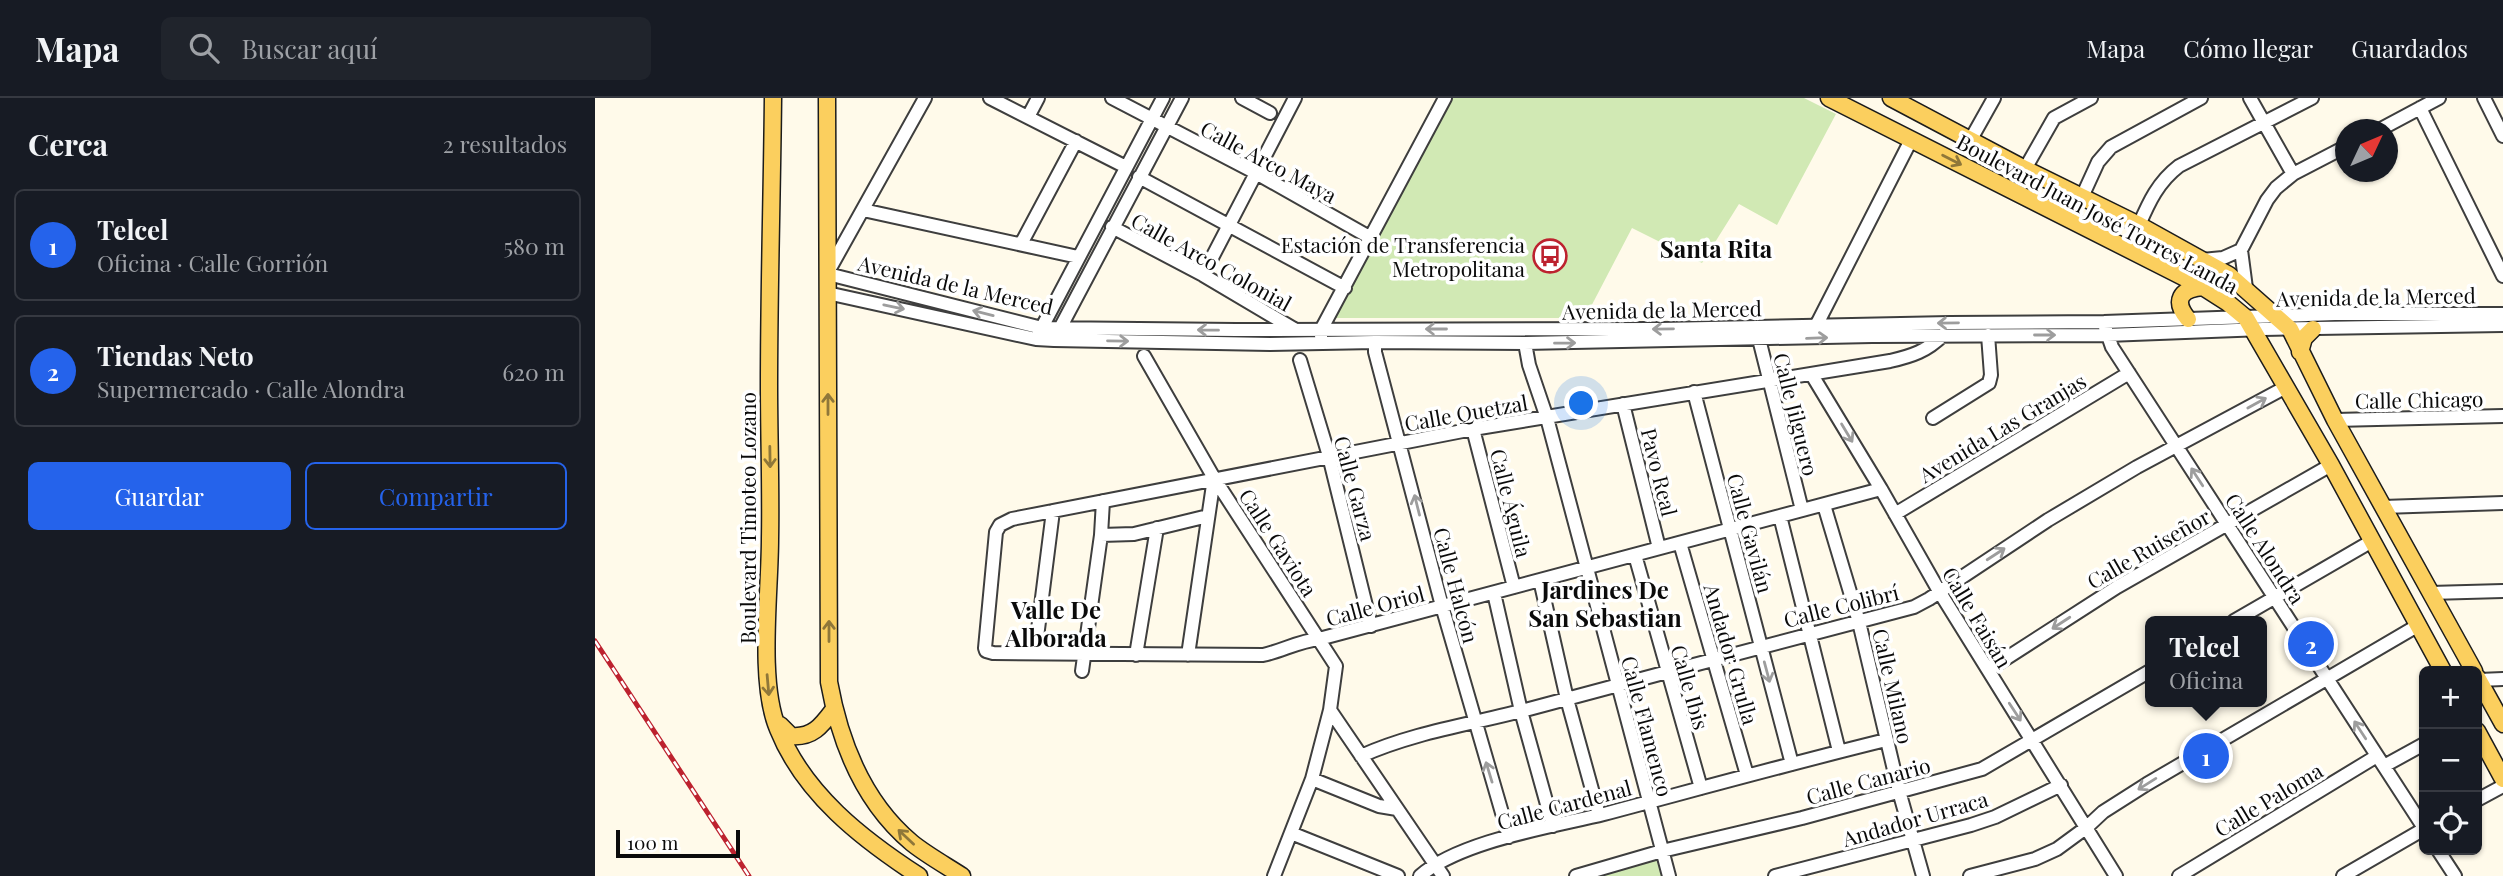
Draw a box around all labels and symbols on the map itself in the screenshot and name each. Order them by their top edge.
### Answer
street label: Calle Arco Maya [1196,113,1342,209]
north arrow [2335,119,2398,182]
street label: Boulevard Juan José Torres Landa [1952,127,2244,300]
one-way arrow [1941,154,1962,168]
street label: Calle Arco Colonial [1127,205,1297,317]
place label: Estación de Transferencia Metropolitana [1281,230,1526,282]
district label: Santa Rita [1660,232,1773,264]
bus stop icon: Estación de Transferencia Metropolitana [1531,237,1569,275]
street label: Avenida de la Merced [855,248,1056,320]
street label: Avenida de la Merced [2275,280,2476,312]
street label: Avenida de la Merced [1561,293,1762,325]
one-way arrow [882,301,905,315]
one-way arrow [972,306,994,319]
one-way arrow [1937,316,1960,329]
one-way arrow [1424,322,1447,336]
one-way arrow [1652,322,1675,336]
one-way arrow [1197,323,1220,337]
one-way arrow [2033,328,2056,342]
one-way arrow [1806,331,1829,345]
one-way arrow [1106,334,1129,348]
one-way arrow [1554,336,1577,349]
street label: Calle Jilguero [1768,350,1826,478]
street label: Avenida Las Granjas [1912,366,2091,489]
street label: Calle Chicago [2354,384,2484,414]
your location [1564,386,1598,420]
street label: Calle Quetzal [1402,387,1530,437]
street label: Boulevard Timoteo Lozano [733,392,761,644]
one-way arrow [821,393,834,416]
one-way arrow [2246,396,2266,410]
one-way arrow [1841,423,1855,443]
street label: Pavo Real [1636,425,1684,519]
street label: Calle Garza [1329,432,1384,544]
one-way arrow [763,446,777,469]
street label: Calle Águila [1485,446,1539,561]
one-way arrow [2189,468,2204,487]
street label: Calle Gavilán [1722,470,1781,596]
street label: Calle Gaviota [1234,483,1325,602]
street label: Calle Alondra [2220,487,2313,609]
one-way arrow [1410,494,1423,517]
street label: Calle Ruiseñor [2081,501,2215,595]
street label: Calle Halcón [1428,524,1486,646]
one-way arrow [1986,546,2005,561]
street label: Calle Faisán [1937,561,2019,673]
district label: Jardines De San Sebastian [1528,573,1682,633]
street label: Calle Colibrí [1780,577,1902,633]
street label: Calle Oriol [1323,578,1427,632]
street label: Andador Grulla [1698,579,1766,728]
district label: Valle De Alborada [1004,593,1107,653]
one-way arrow [2051,617,2071,631]
pin: 2 [2288,618,2334,670]
one-way arrow [822,620,836,643]
street label: Calle Milano [1867,626,1921,746]
street label: Calle Ibis [1666,641,1716,733]
street label: Calle Flamenco [1616,653,1680,799]
one-way arrow [1761,660,1774,683]
one-way arrow [762,673,775,696]
one-way arrow [2008,702,2022,721]
one-way arrow [2353,720,2367,740]
pin: 1 [2183,730,2229,782]
street label: Calle Canario [1803,750,1933,810]
street label: Calle Paloma [2209,755,2328,842]
one-way arrow [1482,761,1495,783]
street label: Calle Cardenal [1494,773,1634,835]
one-way arrow [2137,777,2157,791]
street label: Andador Urraca [1838,784,1992,852]
scale bar [616,827,740,859]
one-way arrow [897,829,915,845]

